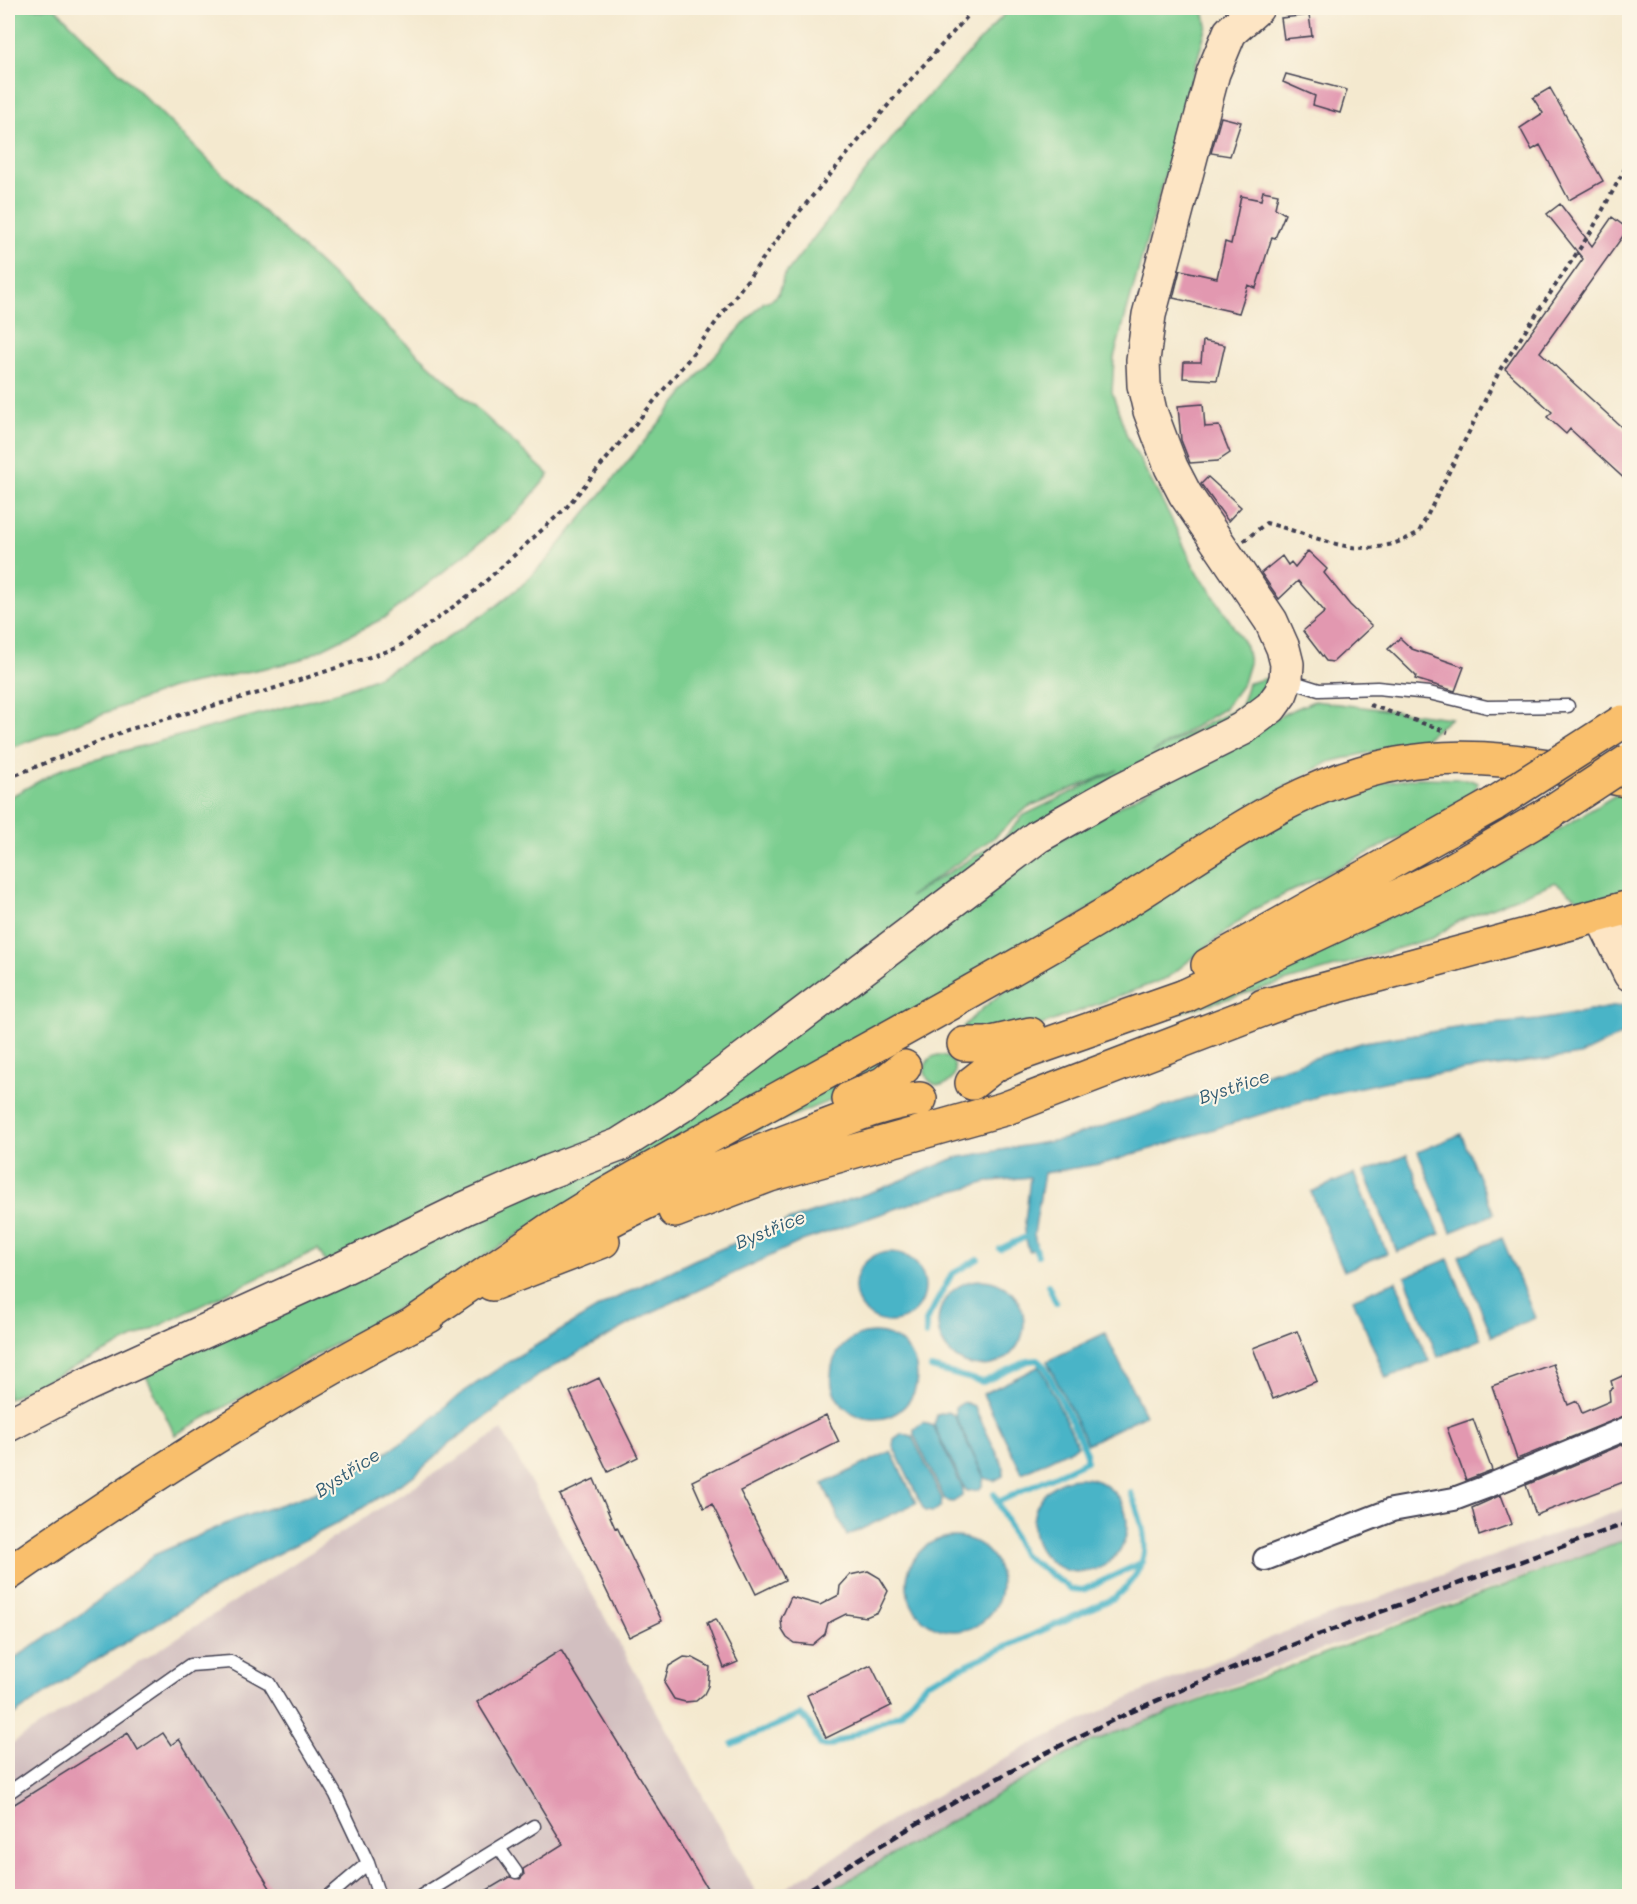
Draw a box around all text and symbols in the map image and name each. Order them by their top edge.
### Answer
water label: Bystřice [1195,1063,1273,1109]
water label: Bystřice [731,1204,809,1254]
water label: Bystřice [310,1442,384,1502]

